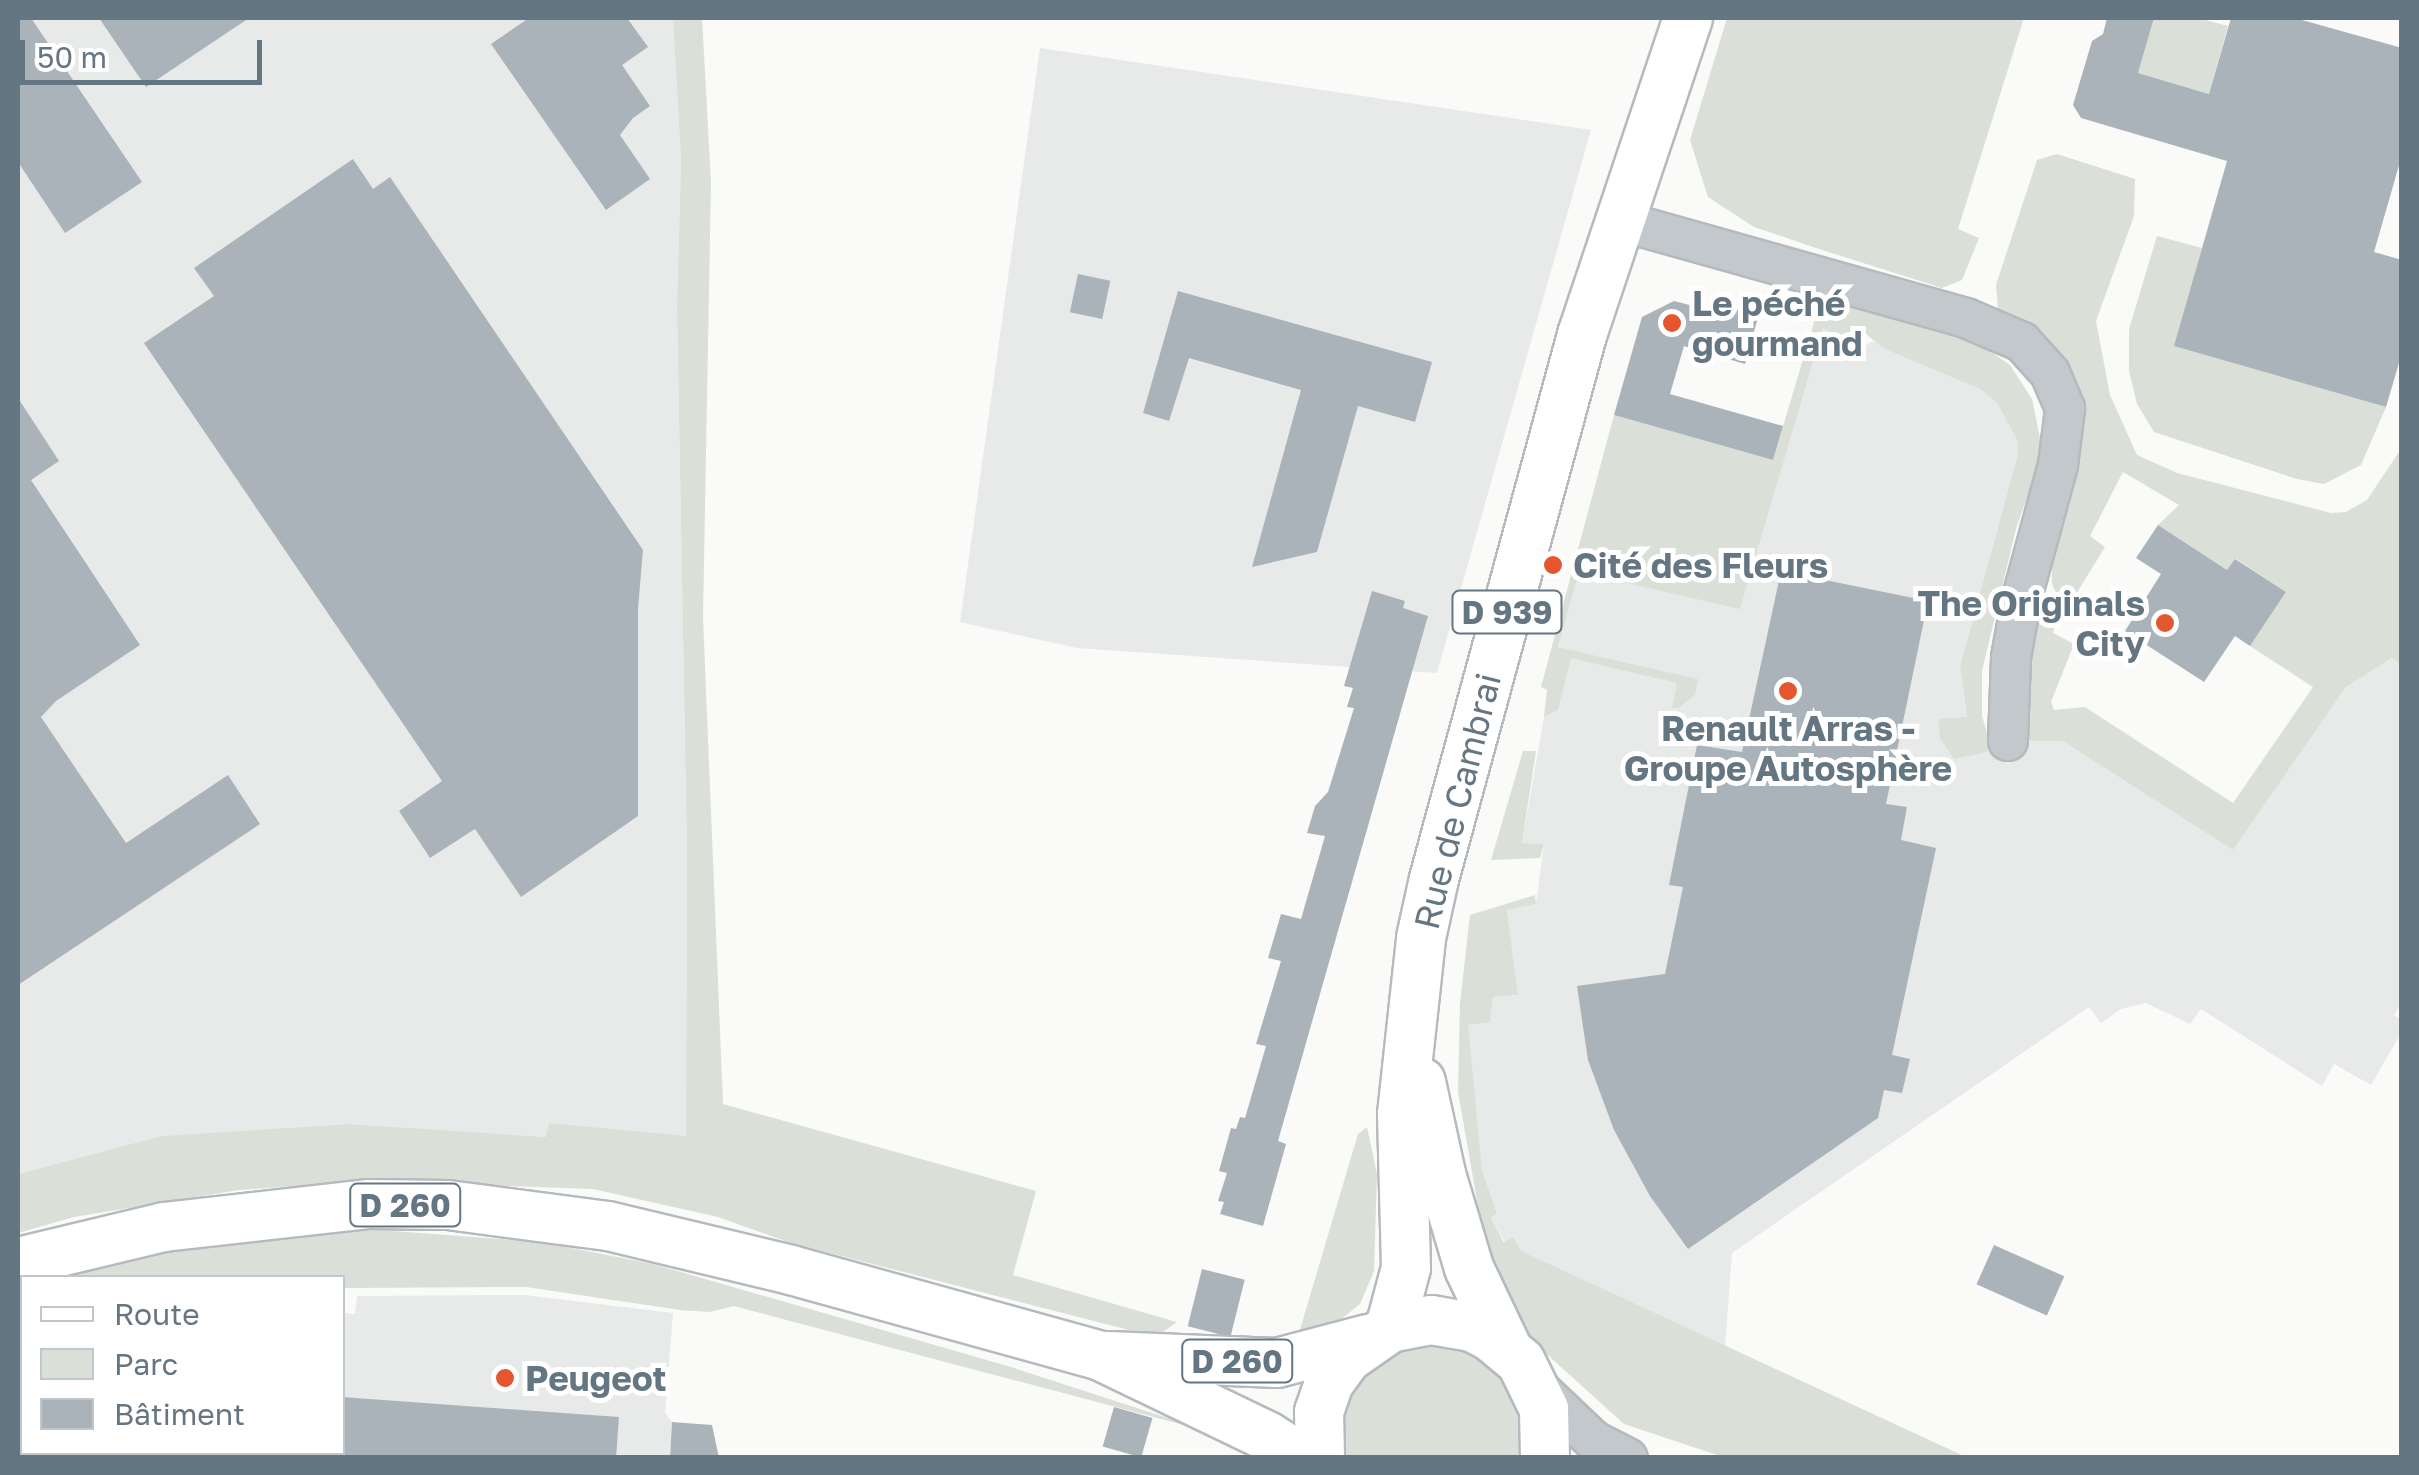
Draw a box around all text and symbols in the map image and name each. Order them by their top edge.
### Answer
scale bar [25,20,268,82]
text: 50 m [37,39,107,75]
place label: Le péché gourmand [1692,282,1863,364]
marker: Le péché gourmand [1661,312,1683,334]
place label: Cité des Fleurs [1573,544,1828,586]
marker: Cité des Fleurs [1542,554,1564,576]
place label: The Originals City [1918,582,2145,664]
road number: D 939 [1450,585,1564,639]
marker: The Originals City [2154,612,2176,634]
street label: Rue de Cambrai [1405,669,1509,933]
marker: Renault Arras - Groupe Autosphère [1777,680,1799,702]
place label: Renault Arras - Groupe Autosphère [1624,707,1952,789]
road number: D 260 [348,1178,462,1232]
legend [20,1275,345,1455]
text: Route [114,1296,200,1332]
road number: D 260 [1180,1334,1294,1388]
text: Parc [114,1346,178,1382]
place label: Peugeot [525,1357,667,1399]
marker: Peugeot [494,1367,516,1389]
text: Bâtiment [114,1396,245,1432]

